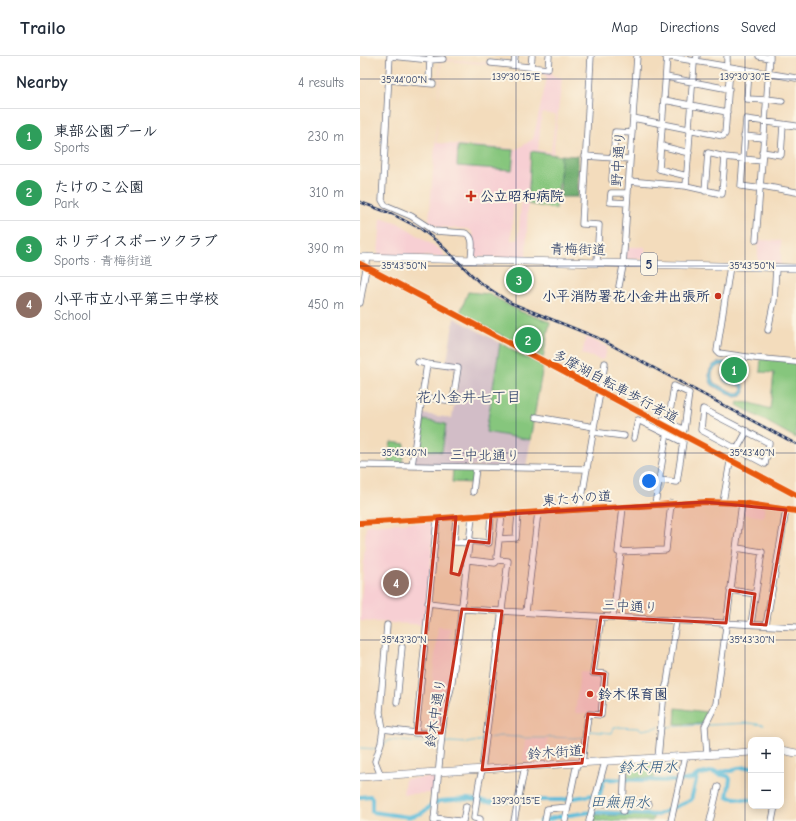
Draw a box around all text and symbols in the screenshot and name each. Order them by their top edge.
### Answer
text: Trailo [20,17,66,39]
text: Map [611,19,638,36]
text: Directions [660,19,719,36]
text: Saved [741,19,776,36]
text: 139°30'15"E [492,71,540,83]
text: 139°30'30"E [720,71,770,83]
text: Nearby [16,73,67,92]
text: 35°44'00"N [381,74,427,86]
text: 4 results [298,75,344,90]
text: 東部公園プール [54,122,158,140]
text: 1 [26,129,32,144]
text: 230 m [308,129,344,144]
street label: 野中通り [608,131,629,188]
text: Sports [54,140,89,155]
text: たけのこ公園 [54,178,144,196]
text: 2 [26,185,32,200]
text: 310 m [309,185,344,200]
place label: 公立昭和病院 [480,188,564,205]
marker: 公立昭和病院 [465,190,477,202]
text: Park [54,196,79,211]
text: ホリデイスポーツクラブ [54,232,218,250]
text: 3 [26,241,32,256]
text: 390 m [308,241,344,256]
street label: 青梅街道 [550,241,606,258]
text: Sports · 青梅街道 [54,253,152,268]
road number: 5 [641,253,657,275]
text: 35°43'50"N [381,260,427,272]
text: 35°43'50"N [729,260,775,272]
pin: 3 [506,265,532,295]
place label: 小平消防署花小金井出張所 [542,288,710,305]
text: 小平市立小平第三中学校 [54,290,219,308]
marker: 小平消防署花小金井出張所 [713,291,723,301]
text: 4 [26,297,32,312]
text: 450 m [308,297,344,312]
text: School [54,308,91,323]
pin: 2 [515,325,541,355]
street label: 多摩湖自転車歩行者道 [550,346,682,427]
pin: 1 [721,355,747,385]
district label: 花小金井七丁目 [416,388,522,406]
street label: 三中北通り [450,446,520,465]
text: 35°43'40"N [381,447,427,459]
text: 35°43'40"N [729,447,775,459]
your location [639,471,659,491]
street label: 東たかの道 [542,488,613,509]
pin: 4 [383,568,409,598]
street label: 三中通り [602,597,658,616]
text: 35°43'30"N [381,634,427,646]
text: 35°43'30"N [729,634,775,646]
street label: 鈴木中通り [422,677,449,749]
place label: 鈴木保育園 [598,686,668,703]
marker: 鈴木保育園 [585,689,595,699]
map controls [748,737,784,809]
button: + [748,737,784,773]
street label: 鈴木街道 [527,742,584,763]
water label: 鈴木用水 [618,757,678,777]
button: − [748,773,784,809]
water label: 田無用水 [590,792,650,812]
text: 139°30'15"E [492,795,540,807]

